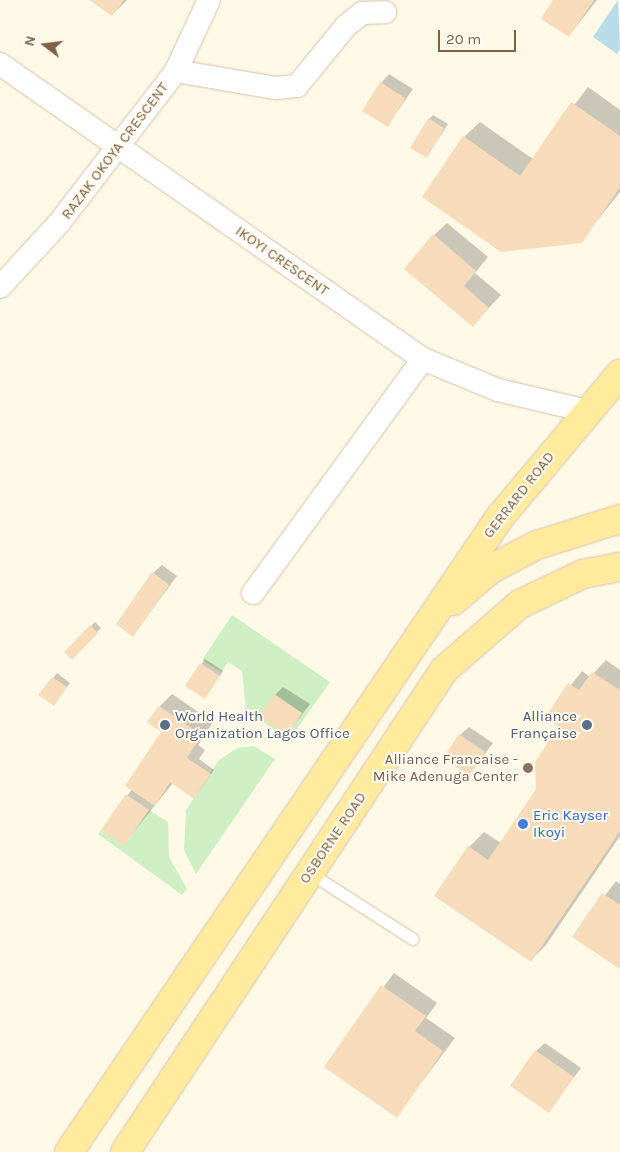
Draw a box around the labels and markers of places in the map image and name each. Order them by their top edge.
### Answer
place label: World Health Organization Lagos Office [175,707,350,742]
place label: Alliance Française [510,707,577,742]
marker: World Health Organization Lagos Office [159,719,171,731]
marker: Alliance Française [581,719,593,731]
place label: Alliance Francaise - Mike Adenuga Center [373,750,518,785]
marker: Alliance Francaise - Mike Adenuga Center [522,762,534,774]
place label: Eric Kayser Ikoyi [533,806,608,841]
marker: Eric Kayser Ikoyi [517,818,529,830]

